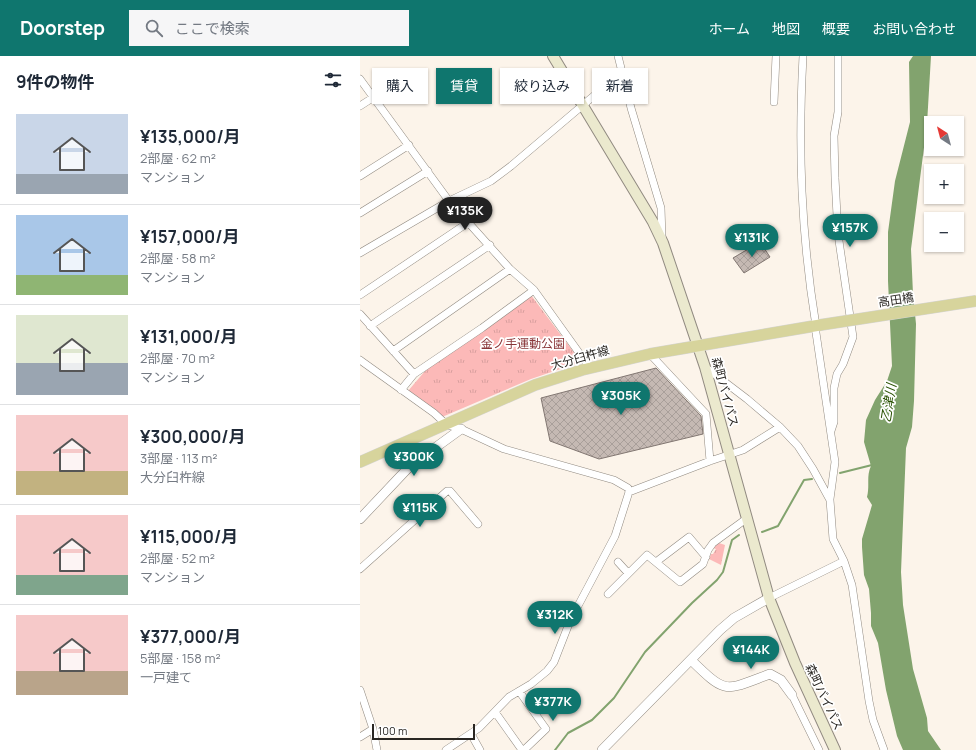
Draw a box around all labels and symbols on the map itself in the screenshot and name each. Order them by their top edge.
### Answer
north arrow [924,116,964,156]
pin: ¥135K [437,197,493,231]
pin: ¥157K [822,214,878,248]
pin: ¥131K [724,224,780,258]
street label: 高田橋 [877,288,915,311]
park label: 金ノ手運動公園 [481,335,565,352]
street label: 大分臼杵線 [549,341,611,374]
street label: 森町バイパス [708,355,743,429]
water label: 乙津川 [876,380,900,424]
pin: ¥305K [593,382,649,416]
pin: ¥300K [386,443,442,477]
pin: ¥115K [392,494,448,528]
pin: ¥312K [527,601,583,635]
pin: ¥144K [723,636,779,670]
street label: 森町バイパス [802,661,847,733]
pin: ¥377K [525,688,581,722]
scale bar [372,722,475,741]

